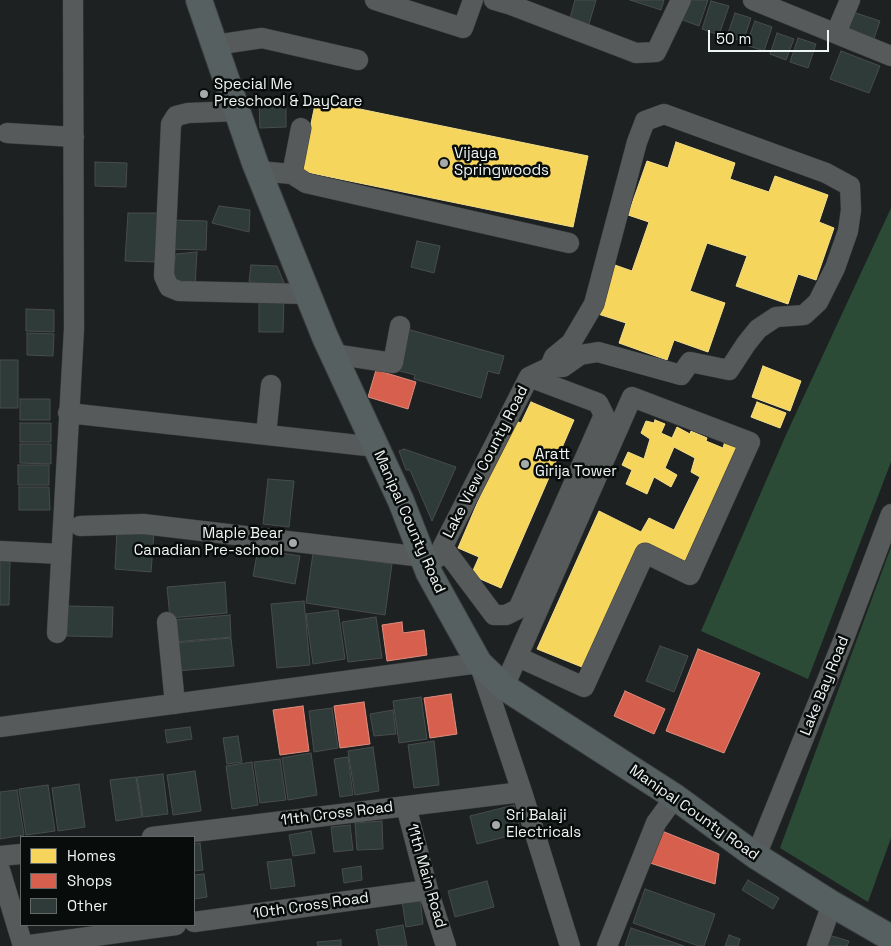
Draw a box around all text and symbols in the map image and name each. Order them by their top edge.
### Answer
scale bar [711,20,832,52]
text: 50 m [716,29,751,48]
place label: Special Me Preschool & DayCare [214,76,362,111]
marker: Special Me Preschool & DayCare [198,88,210,100]
place label: Vijaya Springwoods [454,145,549,180]
marker: Vijaya Springwoods [438,157,450,169]
street label: Lake View County Road [440,383,532,541]
place label: Aratt Girija Tower [535,446,617,481]
street label: Manipal County Road [369,448,449,596]
marker: Aratt Girija Tower [519,458,531,470]
place label: Maple Bear Canadian Pre-school [134,525,283,560]
marker: Maple Bear Canadian Pre-school [287,537,299,549]
street label: Lake Bay Road [797,634,853,738]
street label: Manipal County Road [626,761,762,865]
street label: 11th Cross Road [280,798,394,830]
place label: Sri Balaji Electricals [506,807,581,842]
marker: Sri Balaji Electricals [490,819,502,831]
street label: 11th Main Road [403,822,449,930]
legend [20,836,195,926]
text: Homes [67,846,116,865]
text: Shops [67,871,112,890]
street label: 10th Cross Road [252,889,370,923]
text: Other [67,896,108,915]

